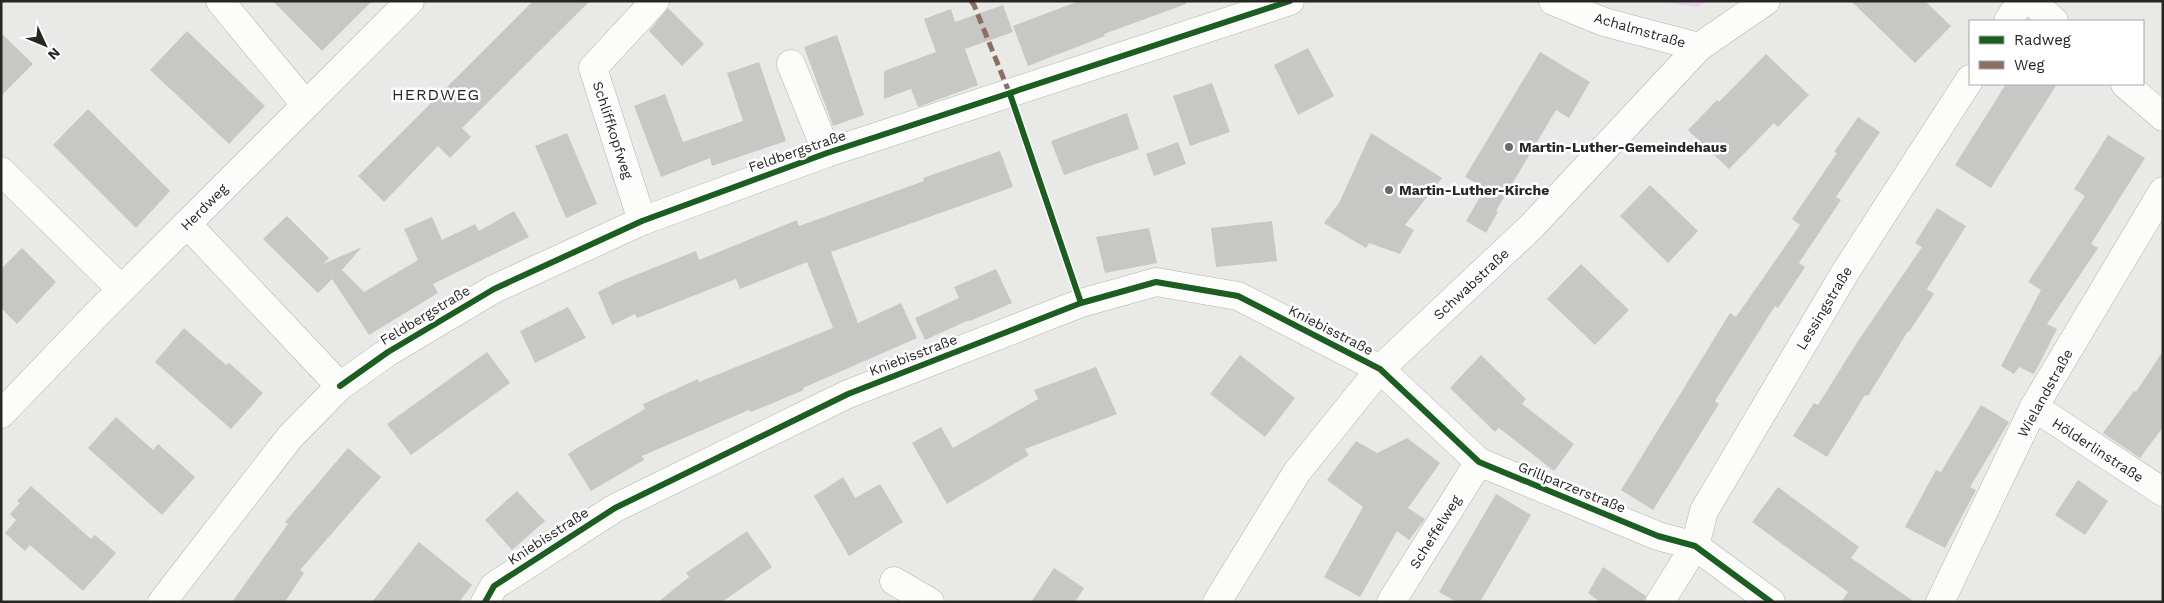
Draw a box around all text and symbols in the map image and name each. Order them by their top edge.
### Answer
street label: Achalmstraße [1592,9,1688,51]
north arrow [20,20,70,70]
legend [1969,20,2144,85]
text: Radweg [2014,31,2071,49]
text: N [45,45,64,63]
text: Weg [2014,56,2045,74]
street label: Schliffkopfweg [590,79,636,181]
district label: HERDWEG [392,85,480,104]
street label: Feldbergstraße [746,127,848,175]
place label: Martin-Luther-Gemeindehaus [1519,139,1727,155]
marker: Martin-Luther-Gemeindehaus [1503,141,1515,153]
street label: Herdweg [177,180,231,234]
place label: Martin-Luther-Kirche [1399,182,1549,198]
marker: Martin-Luther-Kirche [1383,184,1395,196]
street label: Schwabstraße [1430,245,1512,323]
street label: Lessingstraße [1793,263,1855,353]
street label: Feldbergstraße [377,282,473,348]
street label: Kniebisstraße [1286,302,1376,358]
street label: Kniebisstraße [867,331,959,379]
street label: Wielandstraße [2014,346,2076,440]
street label: Hölderlinstraße [2049,415,2147,485]
street label: Grillparzerstraße [1516,458,1628,516]
street label: Scheffelweg [1406,492,1464,572]
street label: Kniebisstraße [505,504,591,568]

